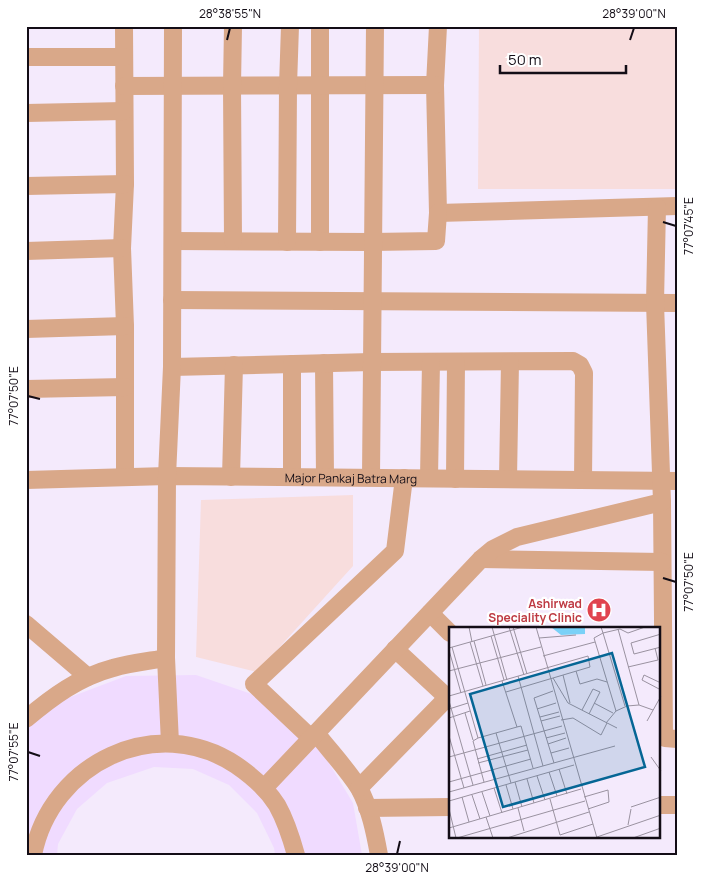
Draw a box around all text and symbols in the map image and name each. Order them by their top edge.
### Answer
text: 28°38'55"N [199,5,261,22]
text: 28°39'00"N [602,5,666,22]
scale bar [500,42,627,74]
text: 50 m [508,49,542,70]
text: 77°07'45"E [680,197,697,255]
text: 77°07'50"E [5,366,22,426]
street label: Major Pankaj Batra Marg [285,469,417,487]
text: 77°07'50"E [680,552,697,612]
place label: Ashirwad Speciality Clinic [488,595,582,626]
hospital icon: Ashirwad Speciality Clinic [586,597,612,623]
inset map [449,627,660,838]
text: 77°07'55"E [5,722,22,782]
text: 28°39'00"N [365,859,429,876]

